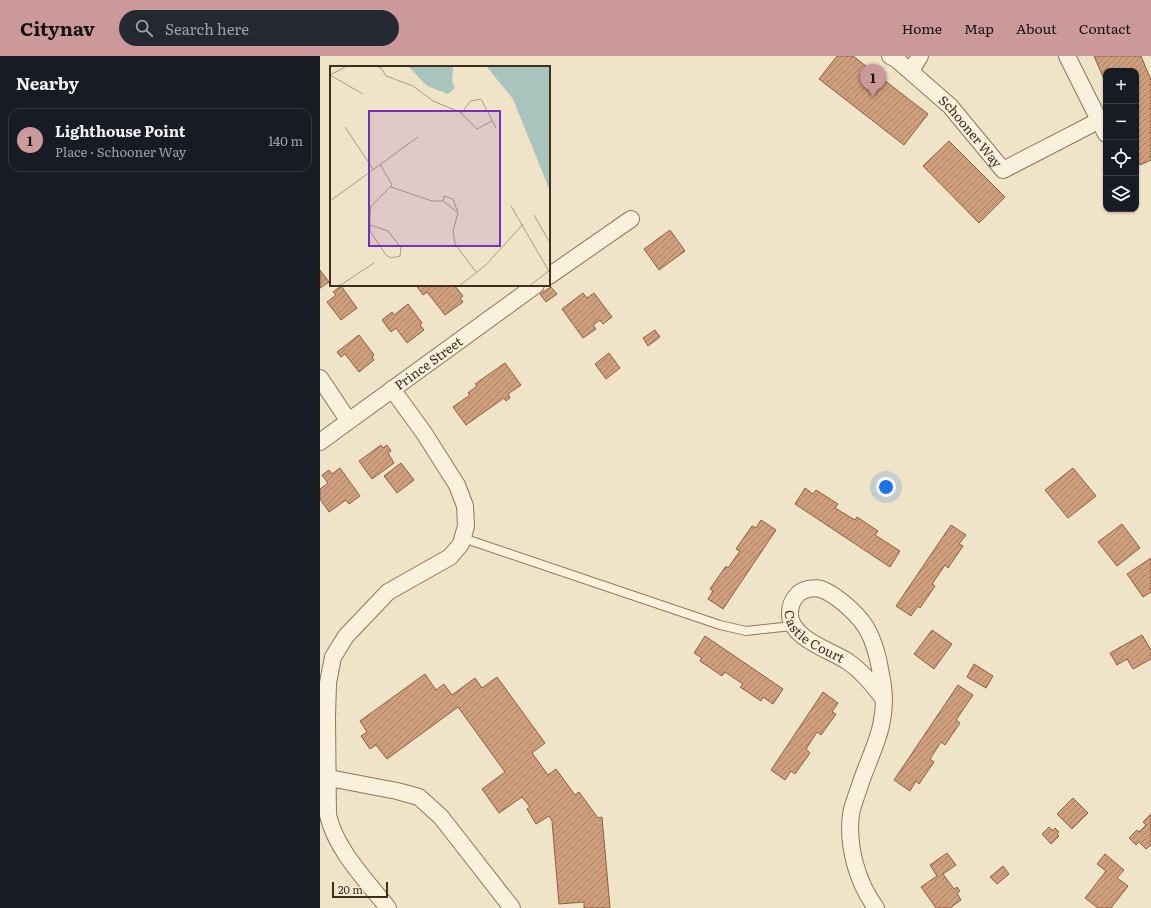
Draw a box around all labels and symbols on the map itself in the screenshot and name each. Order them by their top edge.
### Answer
pin: 1 [860,64,886,97]
inset map [330,66,550,286]
street label: Schooner Way [935,91,1007,172]
street label: Prince Street [390,331,467,394]
your location [876,477,896,497]
street label: Castle Court [781,610,849,667]
scale bar [332,880,388,899]

